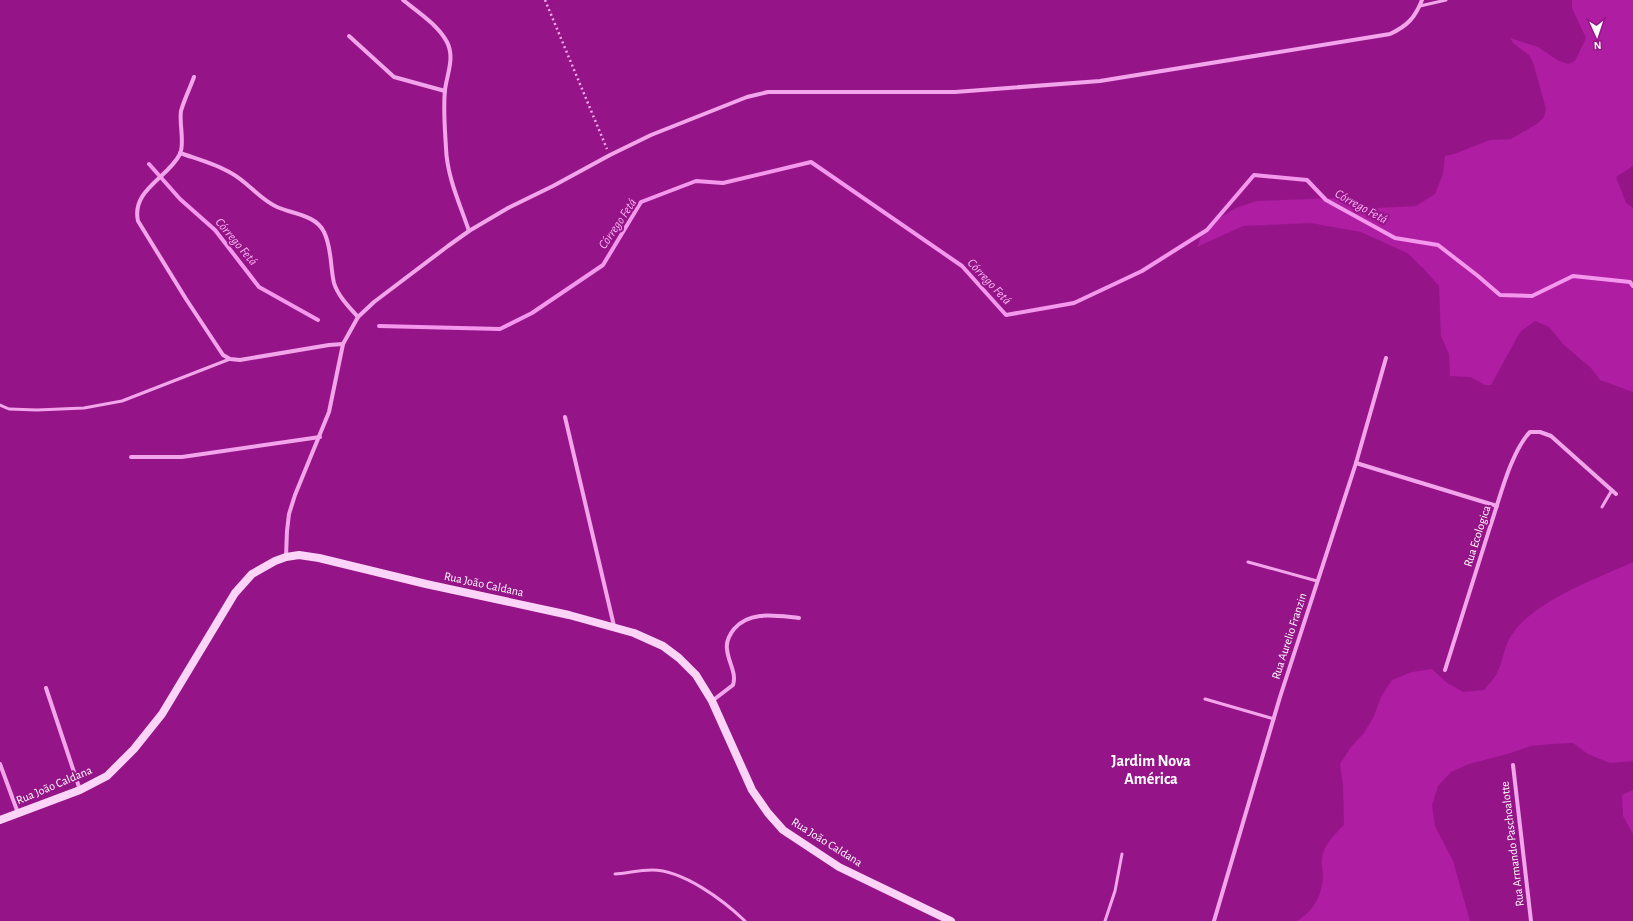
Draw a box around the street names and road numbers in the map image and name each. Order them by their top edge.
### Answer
street label: Rua Ecologica [1461,503,1493,568]
street label: Rua João Caldana [443,570,525,598]
street label: Rua Aurelio Franzin [1269,591,1309,681]
street label: Rua João Caldana [14,763,94,806]
street label: Rua Armando Paschoalotte [1498,781,1526,907]
street label: Rua João Caldana [789,815,865,869]

